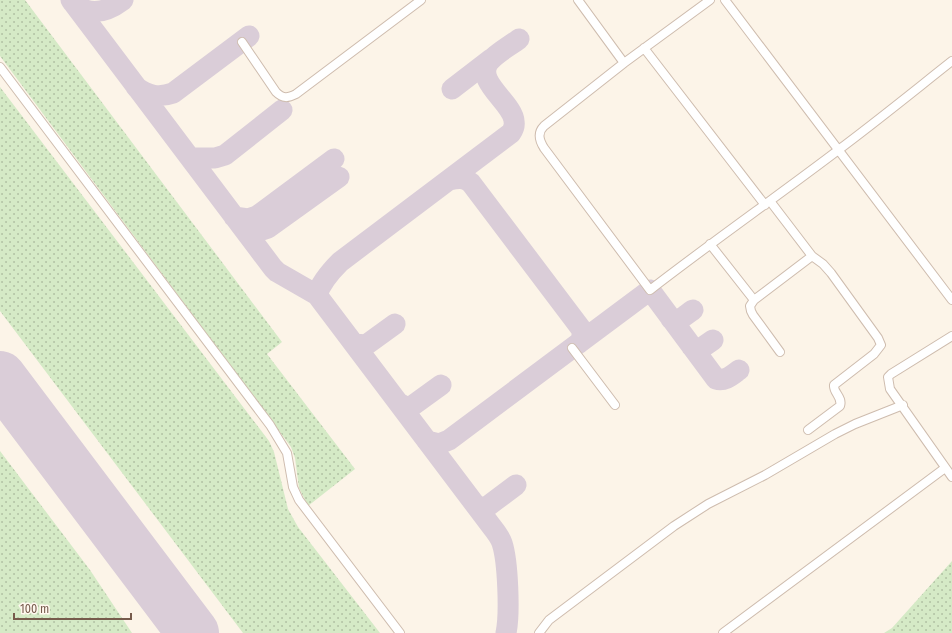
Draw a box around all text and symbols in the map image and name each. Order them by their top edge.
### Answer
scale bar [14,595,131,621]
text: 100 m [20,602,49,616]

